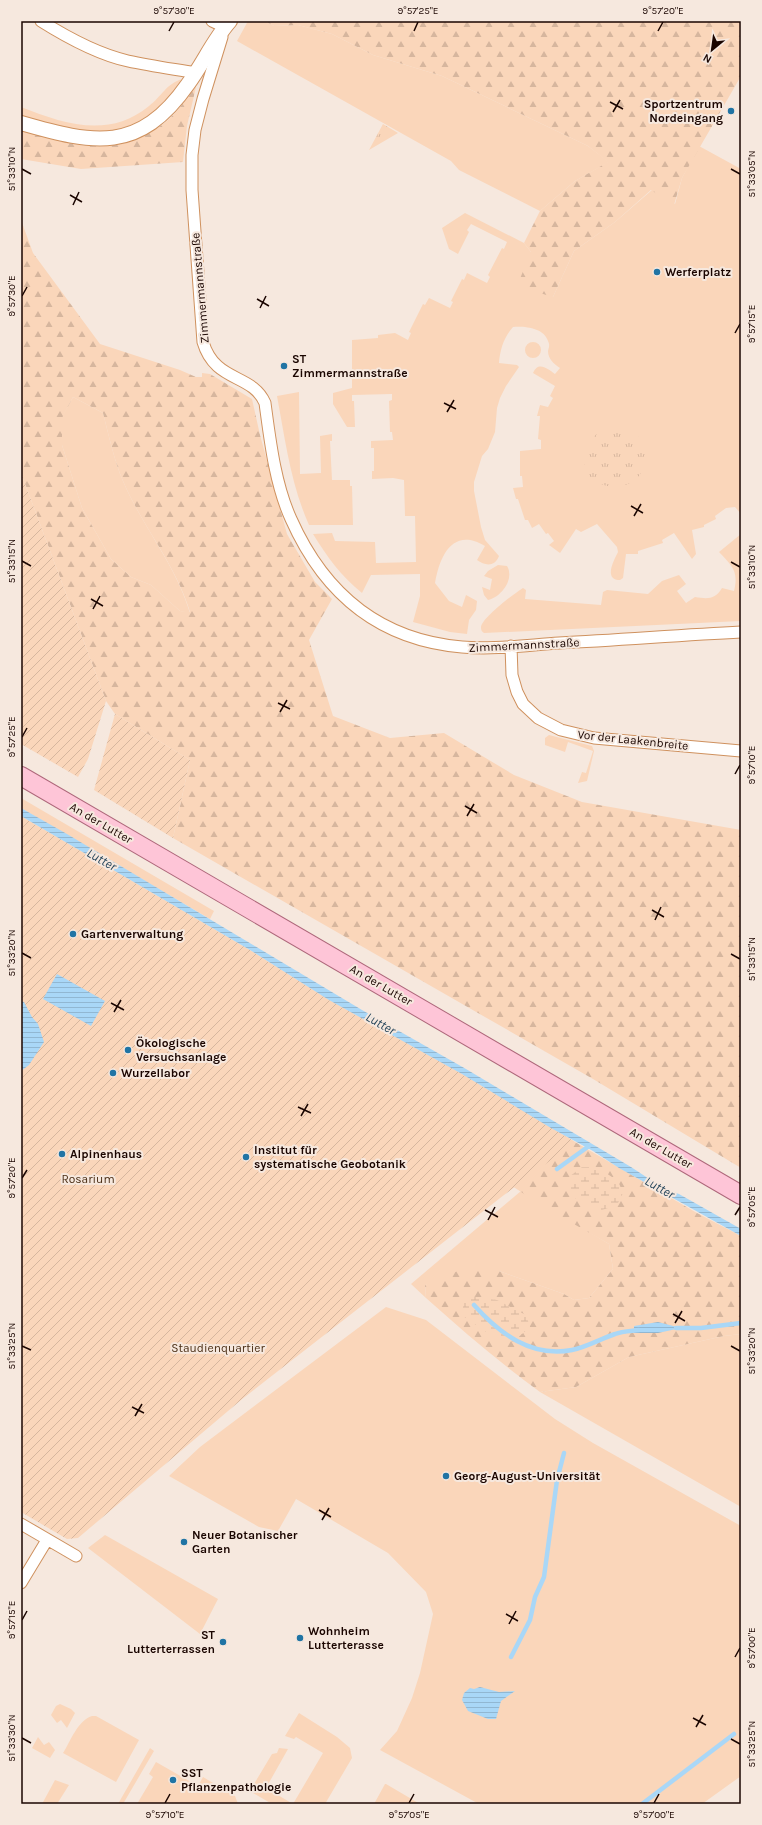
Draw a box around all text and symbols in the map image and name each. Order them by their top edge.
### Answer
text: 9°57'30"E [153,5,195,17]
text: 9°57'25"E [397,5,439,17]
text: 9°57'20"E [642,5,684,17]
north arrow [692,30,732,70]
text: N [701,51,714,66]
place label: Sportzentrum Nordeingang [644,97,723,125]
marker: Sportzentrum Nordeingang [726,106,736,116]
text: 51°33'10"N [6,147,18,191]
text: 51°33'05"N [746,151,758,198]
street label: Zimmermannstraße [188,232,212,344]
place label: Werferplatz [665,265,731,279]
marker: Werferplatz [652,267,662,277]
text: 9°57'30"E [6,275,18,317]
text: 9°57'15"E [746,305,758,343]
place label: ST Zimmermannstraße [292,352,408,380]
marker: ST Zimmermannstraße [279,361,289,371]
text: 51°33'15"N [6,539,18,583]
text: 51°33'10"N [746,545,758,589]
street label: Zimmermannstraße [468,635,580,655]
text: 9°57'25"E [6,716,18,758]
street label: Vor der Laakenbreite [577,727,689,753]
text: 9°57'10"E [746,746,758,784]
street label: An der Lutter [67,799,135,847]
water label: Lutter [84,845,120,874]
place label: Gartenverwaltung [81,927,183,941]
text: 51°33'20"N [6,929,18,977]
marker: Gartenverwaltung [68,929,78,939]
text: 51°33'15"N [746,937,758,981]
street label: An der Lutter [347,961,415,1009]
water label: Lutter [363,1009,399,1038]
place label: Ökologische Versuchsanlage [136,1036,226,1064]
marker: Ökologische Versuchsanlage [123,1045,133,1055]
place label: Wurzellabor [121,1066,190,1080]
marker: Wurzellabor [108,1068,118,1078]
street label: An der Lutter [627,1124,695,1172]
place label: Institut für systematische Geobotanik [254,1143,406,1171]
place label: Alpinenhaus [70,1147,142,1161]
marker: Alpinenhaus [57,1149,67,1159]
marker: Institut für systematische Geobotanik [241,1152,251,1162]
text: 9°57'20"E [6,1157,18,1199]
park label: Rosarium [61,1172,115,1186]
water label: Lutter [642,1173,678,1202]
text: 9°57'05"E [746,1186,758,1228]
text: 51°33'25"N [6,1323,18,1369]
text: 51°33'20"N [746,1327,758,1375]
park label: Staudienquartier [171,1341,265,1355]
place label: Georg-August-Universität [454,1469,600,1483]
marker: Georg-August-Universität [441,1471,451,1481]
place label: Neuer Botanischer Garten [192,1528,298,1556]
marker: Neuer Botanischer Garten [179,1537,189,1547]
text: 9°57'15"E [6,1601,18,1639]
place label: Wohnheim Lutterterasse [308,1624,384,1652]
text: 9°57'00"E [746,1627,758,1669]
place label: ST Lutterterrassen [127,1628,216,1656]
marker: Wohnheim Lutterterasse [295,1633,305,1643]
marker: ST Lutterterrassen [218,1637,228,1647]
text: 51°33'30"N [6,1714,18,1762]
text: 51°33'25"N [746,1721,758,1767]
place label: SST Pflanzenpathologie [181,1766,291,1794]
marker: SST Pflanzenpathologie [168,1775,178,1785]
text: 9°57'10"E [146,1809,184,1821]
text: 9°57'05"E [388,1809,430,1821]
text: 9°57'00"E [633,1809,675,1821]

